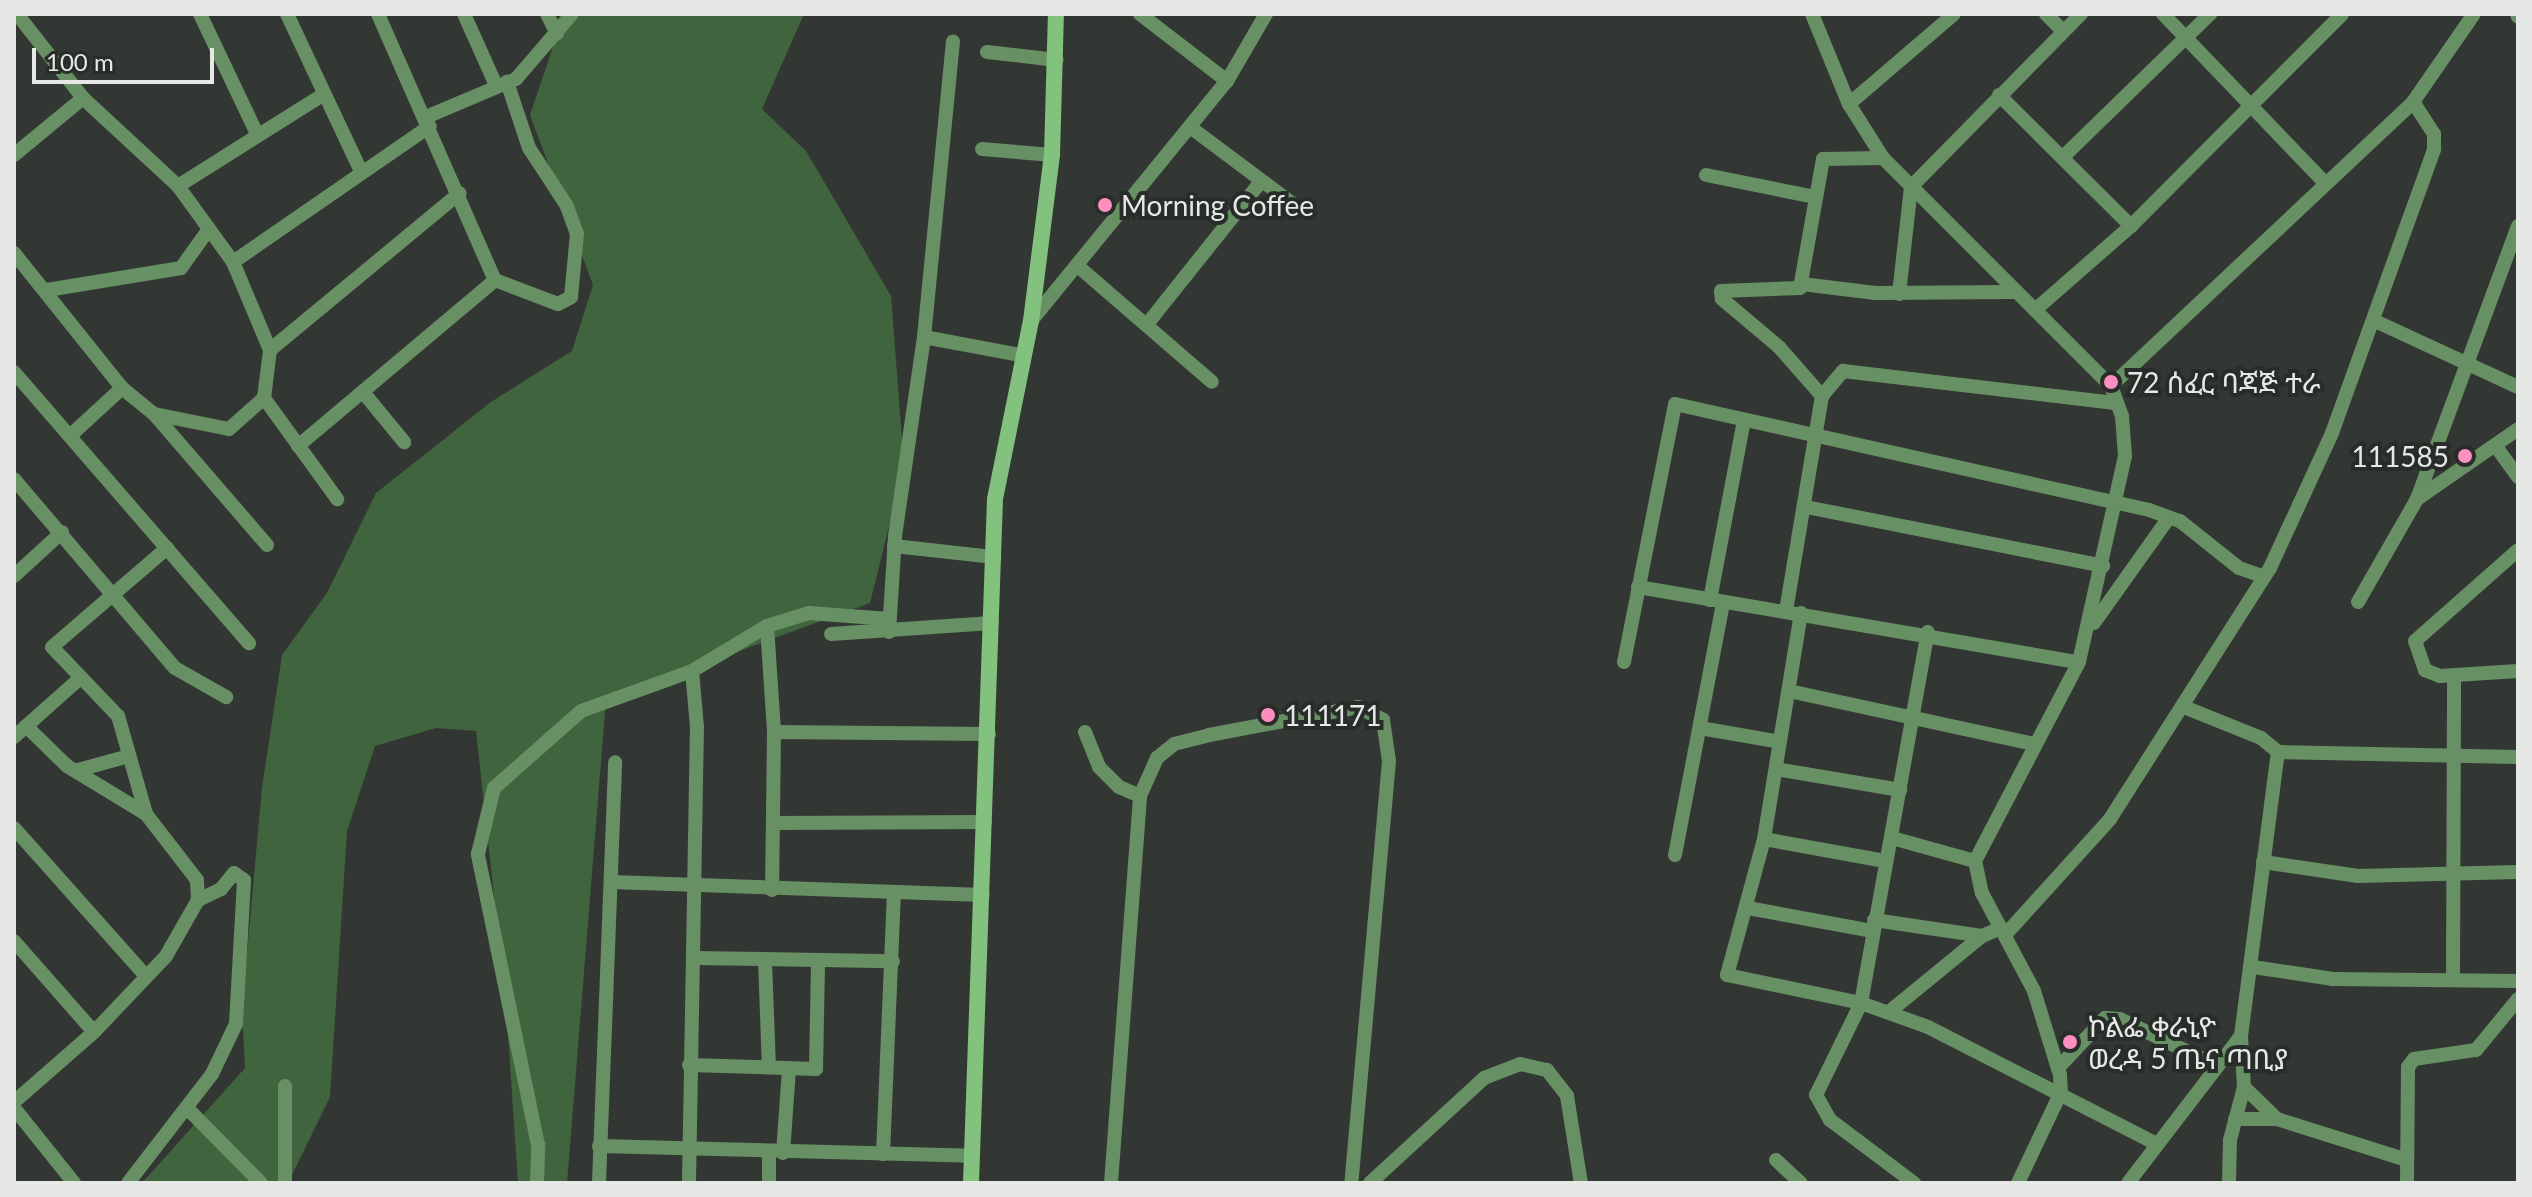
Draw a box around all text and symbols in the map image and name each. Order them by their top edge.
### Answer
scale bar [36,32,218,82]
text: 100 m [46,47,114,76]
place label: Morning Coffee [1121,188,1314,222]
marker: Morning Coffee [1096,196,1114,214]
place label: 72 ሰፈር ባጃጅ ተራ [2127,365,2321,399]
marker: 72 ሰፈር ባጃጅ ተራ [2102,373,2120,391]
place label: 111585 [2352,439,2449,473]
marker: 111585 [2456,447,2474,465]
place label: 111171 [1284,698,1381,732]
marker: 111171 [1259,706,1277,724]
place label: ኮልፌ ቀራኒዮ ወረዳ 5 ጤና ጣቢያ [2088,1009,2288,1075]
marker: ኮልፌ ቀራኒዮ ወረዳ 5 ጤና ጣቢያ [2059,1031,2081,1053]

